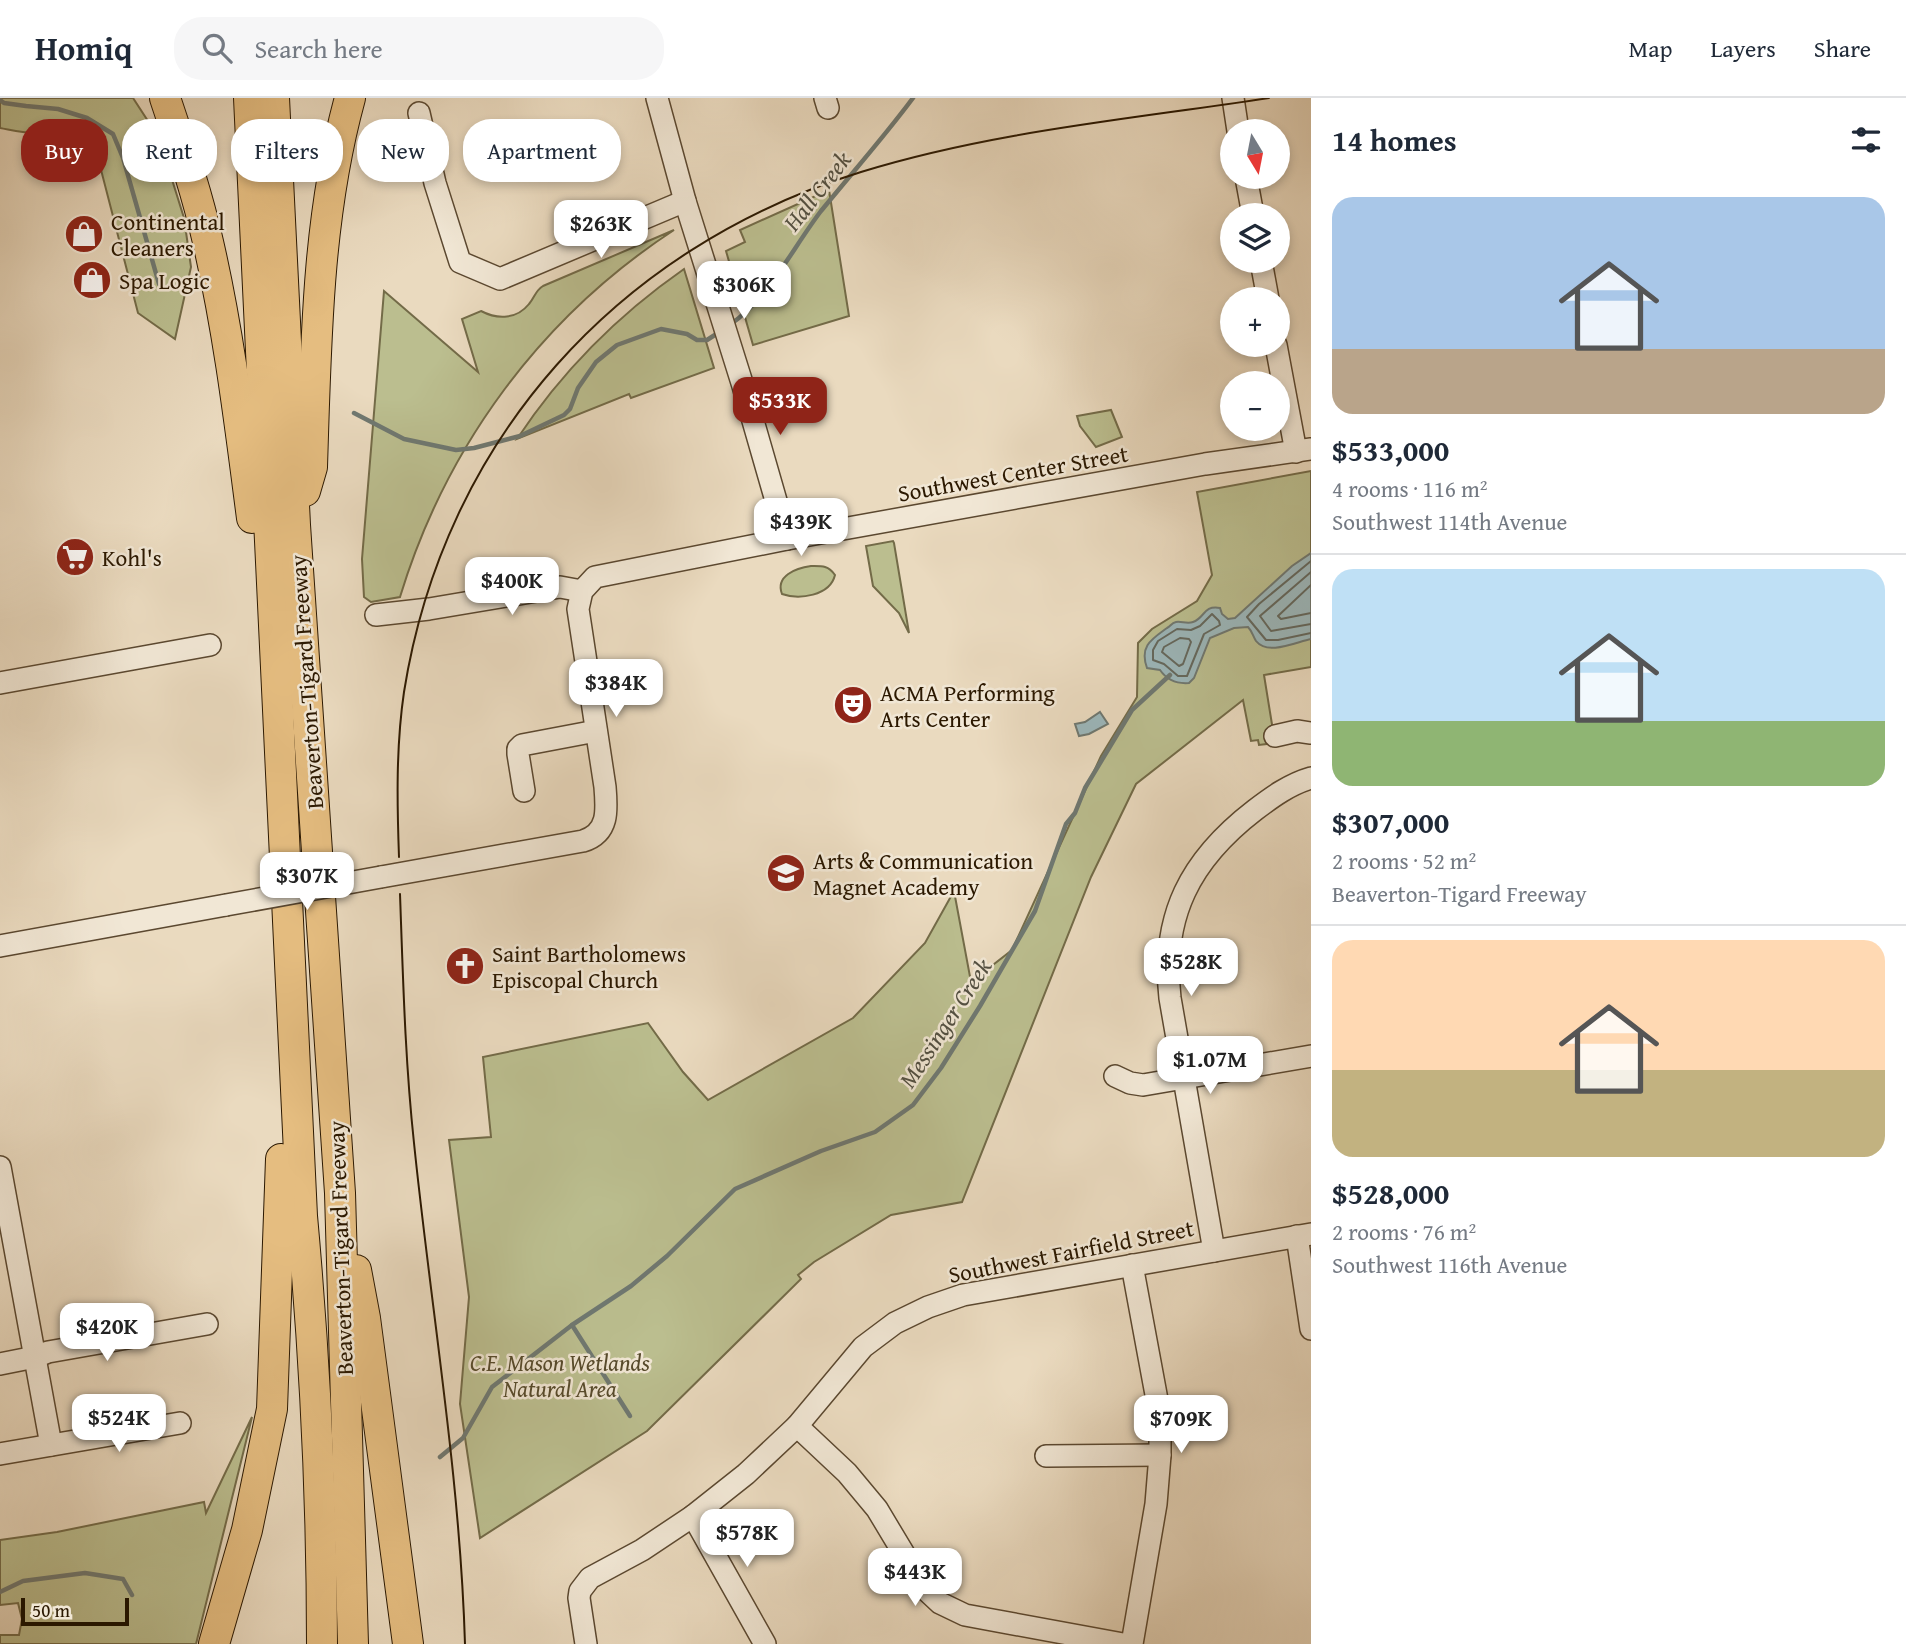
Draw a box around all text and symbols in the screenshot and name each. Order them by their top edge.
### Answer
search box [174,17,664,80]
text: Homiq [35,24,132,72]
icon: search [198,29,236,67]
text: Search here [254,29,383,68]
text: Map [1629,31,1672,66]
text: Layers [1710,31,1776,66]
text: Share [1814,31,1871,66]
text: 14 homes [1332,118,1457,162]
chip: Buy [21,119,108,182]
chip: Rent [122,119,217,182]
chip: Filters [231,119,343,182]
chip: New [357,119,449,182]
chip: Apartment [463,119,621,182]
north arrow [1220,119,1290,189]
map controls [1220,119,1290,441]
icon: filters [1847,121,1885,159]
water label: Hall Creek [774,144,859,239]
pin: $263K [552,200,650,260]
button: layers [1220,203,1290,273]
place label: Continental Cleaners [111,205,225,264]
text: $263K [570,206,632,239]
shop icon: Continental Cleaners [63,213,105,255]
icon: home [1546,243,1672,369]
shop icon: Spa Logic [71,259,113,301]
pin: $306K [695,262,793,321]
place label: Spa Logic [119,264,210,297]
text: $306K [713,267,775,300]
button: + [1220,287,1290,357]
button: − [1220,371,1290,441]
pin: $533K [731,378,829,437]
text: $533K [749,383,811,416]
text: $533,000 [1332,428,1449,472]
street label: Southwest Center Street [895,436,1131,510]
text: 4 rooms · 116 m² [1332,472,1487,505]
pin: $439K [752,498,850,558]
text: $439K [770,504,832,537]
text: Southwest 114th Avenue [1332,505,1567,538]
supermarket icon: Kohl's [54,536,96,578]
place label: Kohl's [102,541,162,574]
street label: Beaverton-Tigard Freeway [281,553,331,810]
pin: $400K [463,558,561,617]
text: $400K [481,563,543,596]
icon: home [1546,615,1672,741]
pin: $384K [567,660,665,719]
text: $384K [585,665,647,698]
place label: ACMA Performing Arts Center [880,676,1055,735]
theatre icon: ACMA Performing Arts Center [832,684,874,726]
text: $307,000 [1332,800,1449,844]
place label: Arts & Communication Magnet Academy [813,844,1033,903]
text: 2 rooms · 52 m² [1332,844,1476,877]
pin: $307K [258,852,356,912]
school or university icon: Arts & Communication Magnet Academy [765,852,807,894]
text: $307K [276,858,338,891]
text: Beaverton-Tigard Freeway [1332,877,1587,910]
place label: Saint Bartholomews Episcopal Church [492,937,686,996]
pin: $528K [1142,939,1240,998]
text: $528K [1160,944,1222,977]
church icon: Saint Bartholomews Episcopal Church [444,945,486,987]
water label: Messinger Creek [890,951,1000,1095]
icon: home [1546,986,1672,1112]
pin: $1.07M [1153,1037,1267,1096]
text: $1.07M [1173,1042,1247,1075]
street label: Beaverton-Tigard Freeway [319,1120,361,1376]
text: $528,000 [1332,1171,1449,1215]
street label: Southwest Fairfield Street [946,1211,1196,1291]
text: 2 rooms · 76 m² [1332,1215,1476,1248]
text: Southwest 116th Avenue [1332,1248,1567,1281]
pin: $420K [58,1304,156,1363]
text: $420K [76,1309,138,1342]
park label: C.E. Mason Wetlands Natural Area [470,1346,651,1405]
pin: $524K [70,1394,168,1454]
pin: $709K [1132,1396,1230,1455]
text: $524K [88,1400,150,1433]
text: $709K [1150,1401,1212,1434]
pin: $578K [698,1510,796,1569]
text: $578K [716,1515,778,1548]
pin: $443K [866,1548,964,1608]
text: $443K [884,1554,946,1587]
scale bar [21,1595,130,1627]
text: 50 m [32,1596,70,1624]

